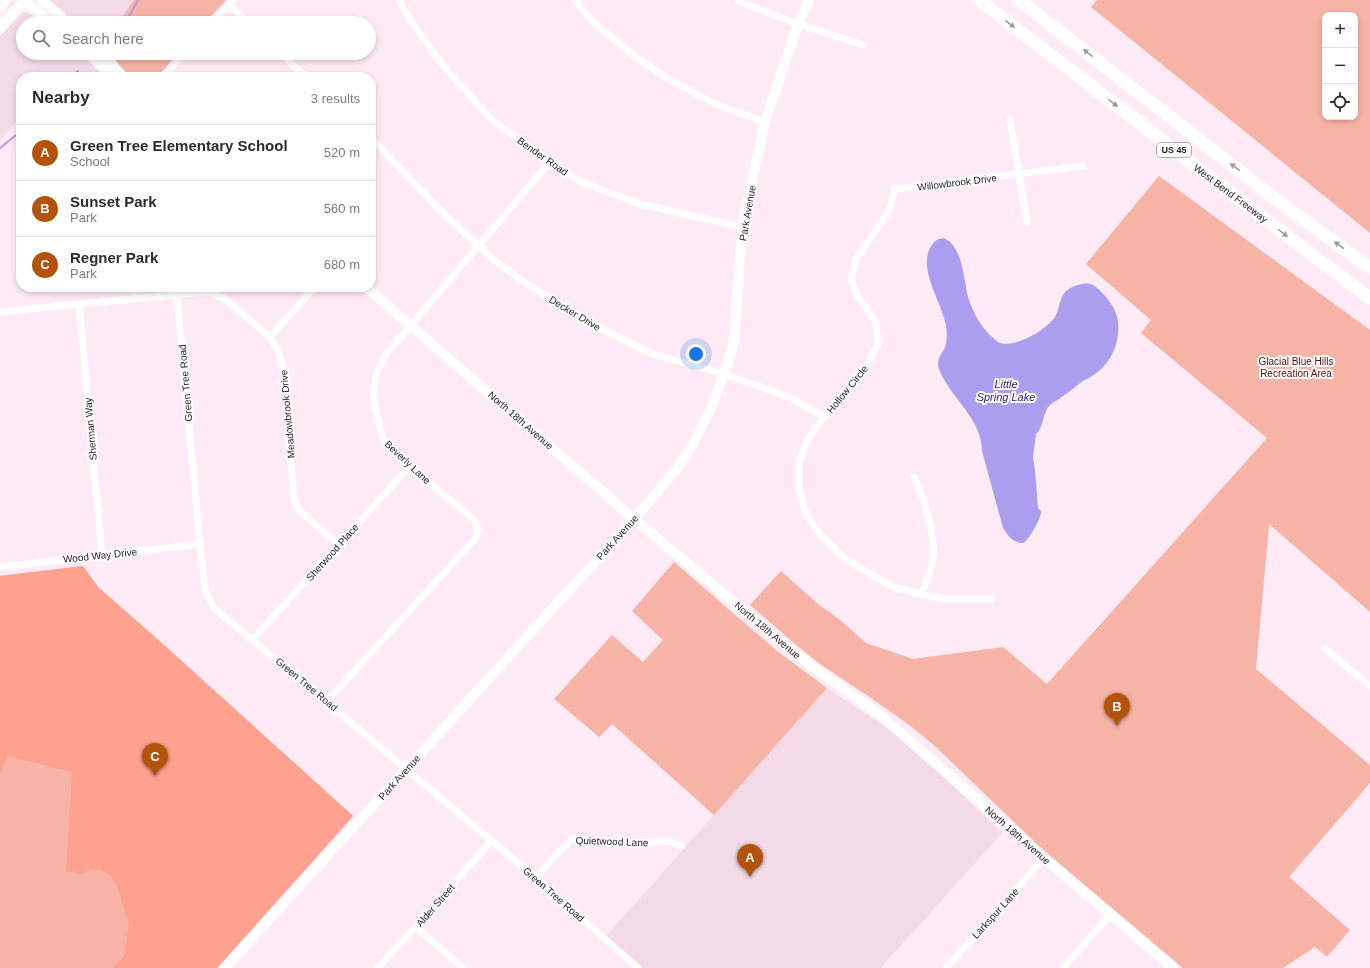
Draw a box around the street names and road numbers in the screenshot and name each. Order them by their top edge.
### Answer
street label: Bender Road [515,135,570,178]
road number: US 45 [1157,143,1191,157]
street label: West Bend Freeway [1192,162,1270,225]
street label: Willowbrook Drive [917,172,998,193]
street label: Park Avenue [737,184,758,242]
street label: Decker Drive [547,294,603,333]
street label: Green Tree Road [177,344,194,422]
street label: Hollow Circle [825,363,870,415]
street label: Meadowbrook Drive [278,369,297,459]
street label: North 18th Avenue [486,389,556,452]
street label: Sherman Way [82,397,99,461]
street label: Beverly Lane [383,438,433,487]
street label: Park Avenue [594,512,641,562]
street label: Sherwood Place [304,521,361,583]
street label: Wood Way Drive [62,546,138,565]
street label: North 18th Avenue [732,600,803,661]
street label: Green Tree Road [274,655,340,713]
street label: Park Avenue [376,752,423,802]
street label: North 18th Avenue [983,804,1053,867]
street label: Quietwood Lane [575,835,649,848]
street label: Green Tree Road [521,865,586,924]
street label: Alder Street [414,882,457,929]
street label: Larkspur Lane [970,886,1021,941]

